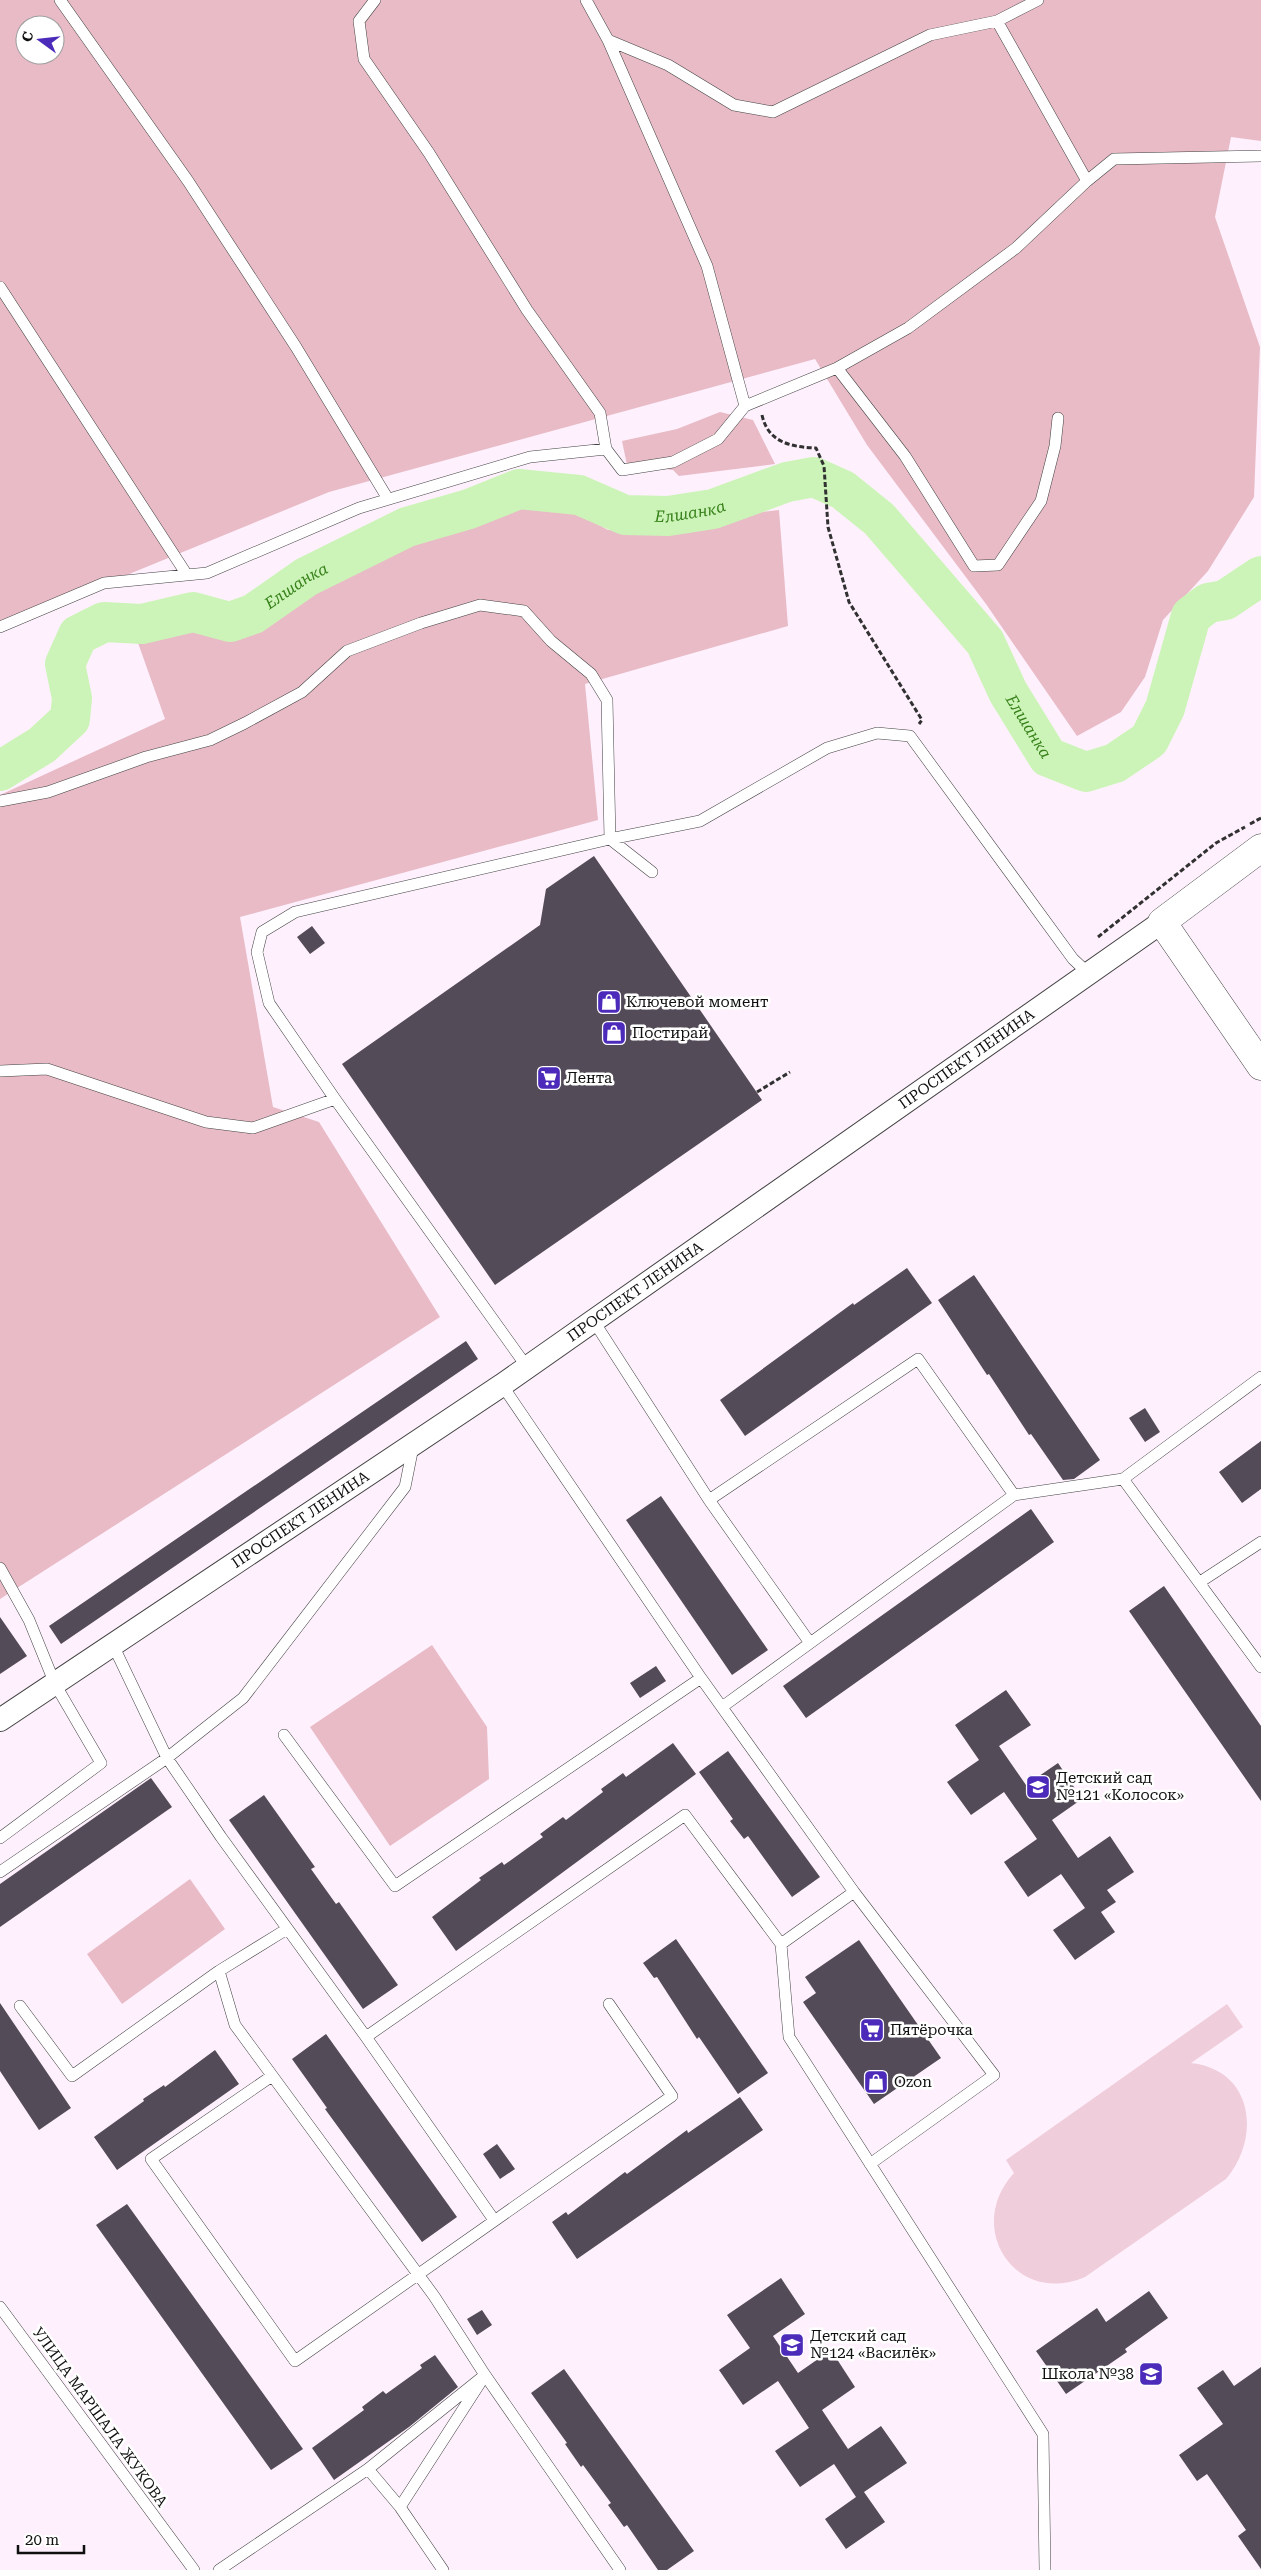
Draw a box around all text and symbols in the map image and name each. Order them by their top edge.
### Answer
north arrow [15,15,65,65]
text: С [18,30,36,43]
water label: Елшанка [653,496,728,526]
water label: Елшанка [260,558,331,613]
water label: Елшанка [1002,690,1056,762]
shop icon: Ключевой момент [596,989,622,1015]
place label: Ключевой момент [626,993,768,1011]
street label: ПРОСПЕКТ ЛЕНИНА [895,1005,1038,1113]
shop icon: Постирай [601,1020,627,1046]
place label: Постирай [632,1024,708,1042]
supermarket icon: Лента [536,1065,562,1091]
place label: Лента [566,1069,612,1087]
street label: ПРОСПЕКТ ЛЕНИНА [564,1238,707,1345]
street label: ПРОСПЕКТ ЛЕНИНА [228,1467,373,1572]
place label: Детский сад №121 «Колосок» [1056,1769,1184,1804]
school or university icon: Детский сад №121 «Колосок» [1025,1774,1051,1800]
supermarket icon: Пятёрочка [859,2017,885,2043]
place label: Пятёрочка [890,2021,973,2039]
shop icon: Ozon [863,2069,889,2095]
place label: Ozon [894,2073,932,2091]
street label: УЛИЦА МАРШАЛА ЖУКОВА [29,2324,172,2511]
place label: Детский сад №124 «Василёк» [810,2327,936,2362]
school or university icon: Детский сад №124 «Василёк» [779,2332,805,2358]
school or university icon: Школа №38 [1138,2361,1164,2387]
place label: Школа №38 [1041,2365,1134,2383]
scale bar [18,2522,84,2554]
text: 20 m [25,2531,60,2549]

